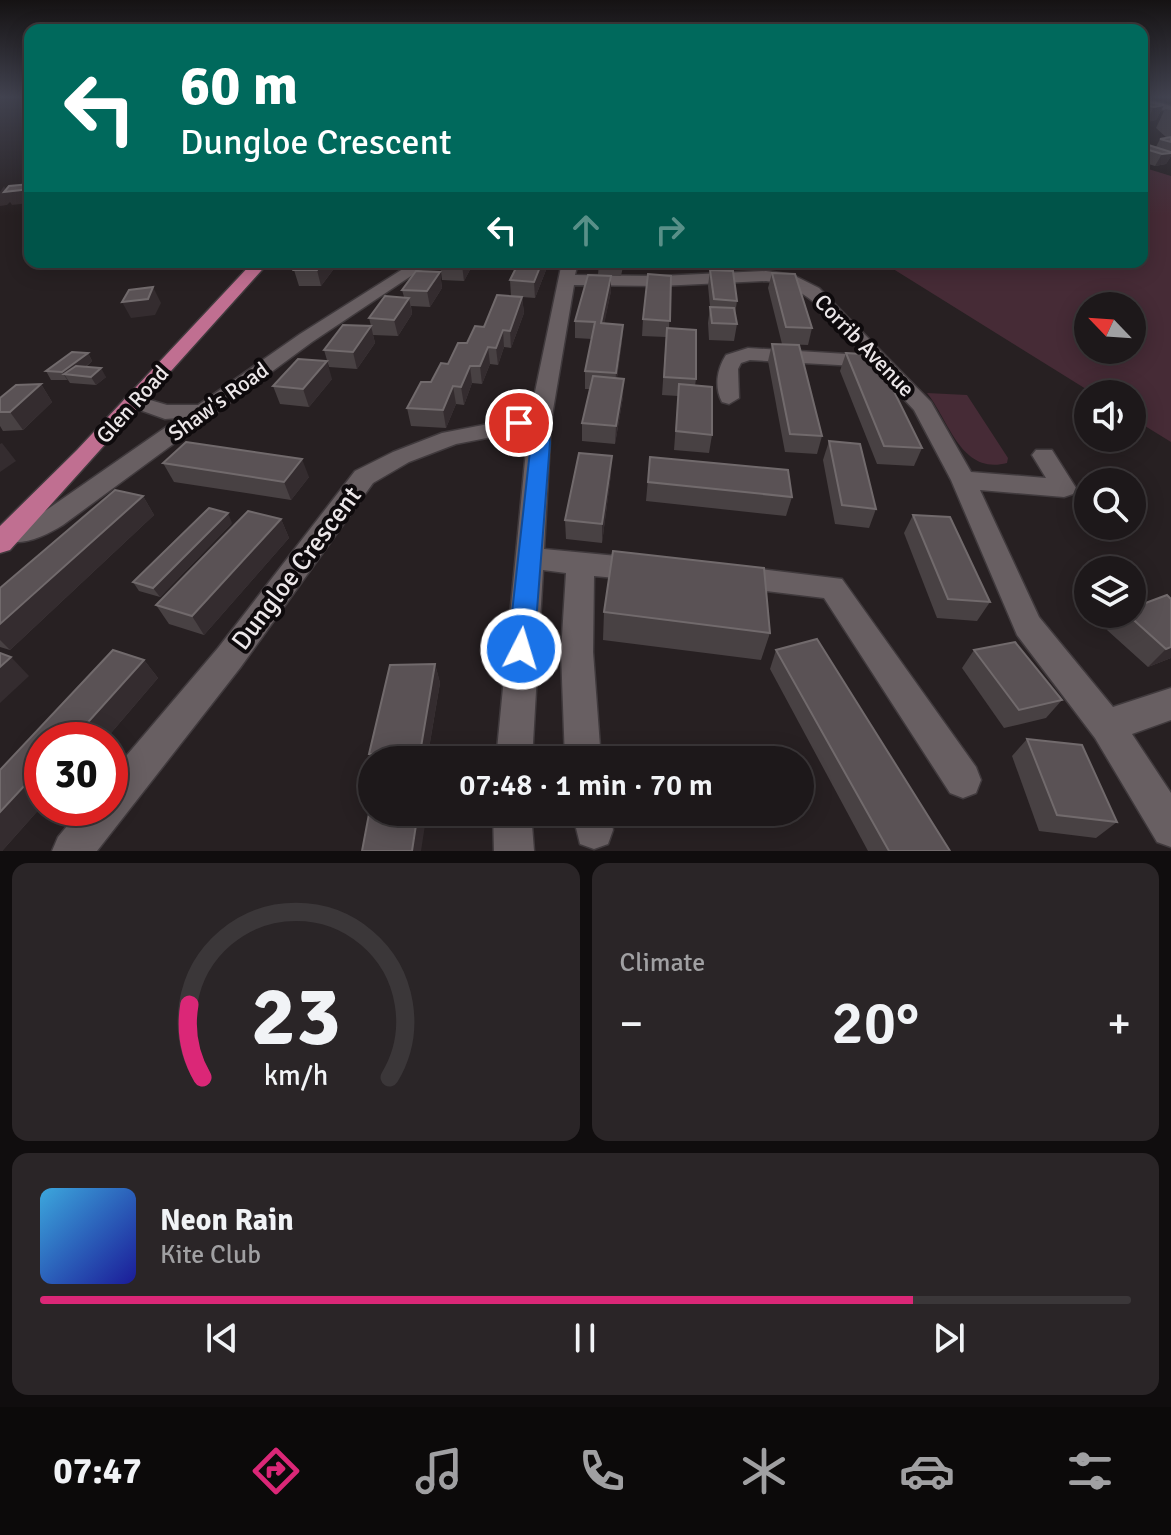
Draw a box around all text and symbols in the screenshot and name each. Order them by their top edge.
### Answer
text: 60 m [180,51,298,120]
icon: left [48,56,152,160]
text: Dungloe Crescent [180,120,452,165]
icon: left [480,208,524,252]
icon: ahead [564,208,608,252]
icon: right [648,208,692,252]
street label: Corrib Avenue [809,288,920,402]
north arrow [1074,292,1146,364]
map controls [1074,292,1146,628]
street label: Shaw's Road [163,356,274,447]
street label: Glen Road [90,360,174,449]
button: sound [1074,380,1146,452]
pin [485,389,553,457]
icon: arrive [497,401,541,445]
button: search [1074,468,1146,540]
street label: Dungloe Crescent [225,481,369,657]
button: layers [1074,556,1146,628]
position arrow [479,607,563,691]
speed limit sign: 30 [24,722,128,826]
text: 07:48 · 1 min · 70 m [459,767,713,804]
text: Climate [620,947,705,979]
text: 23 [251,966,341,1068]
text: 20° [831,987,919,1061]
text: − [620,997,643,1051]
text: + [1107,997,1131,1051]
text: km/h [263,1058,328,1093]
text: Neon Rain [160,1202,294,1239]
text: Kite Club [160,1239,261,1271]
icon: previous [200,1316,244,1360]
icon: pause [563,1316,607,1360]
icon: next [927,1316,971,1360]
icon: directions [248,1443,304,1499]
icon: music [411,1443,467,1499]
icon: phone [574,1443,630,1499]
icon: climate [736,1443,792,1499]
icon: car [899,1443,955,1499]
icon: filters [1062,1443,1118,1499]
text: 07:47 [53,1449,142,1494]

